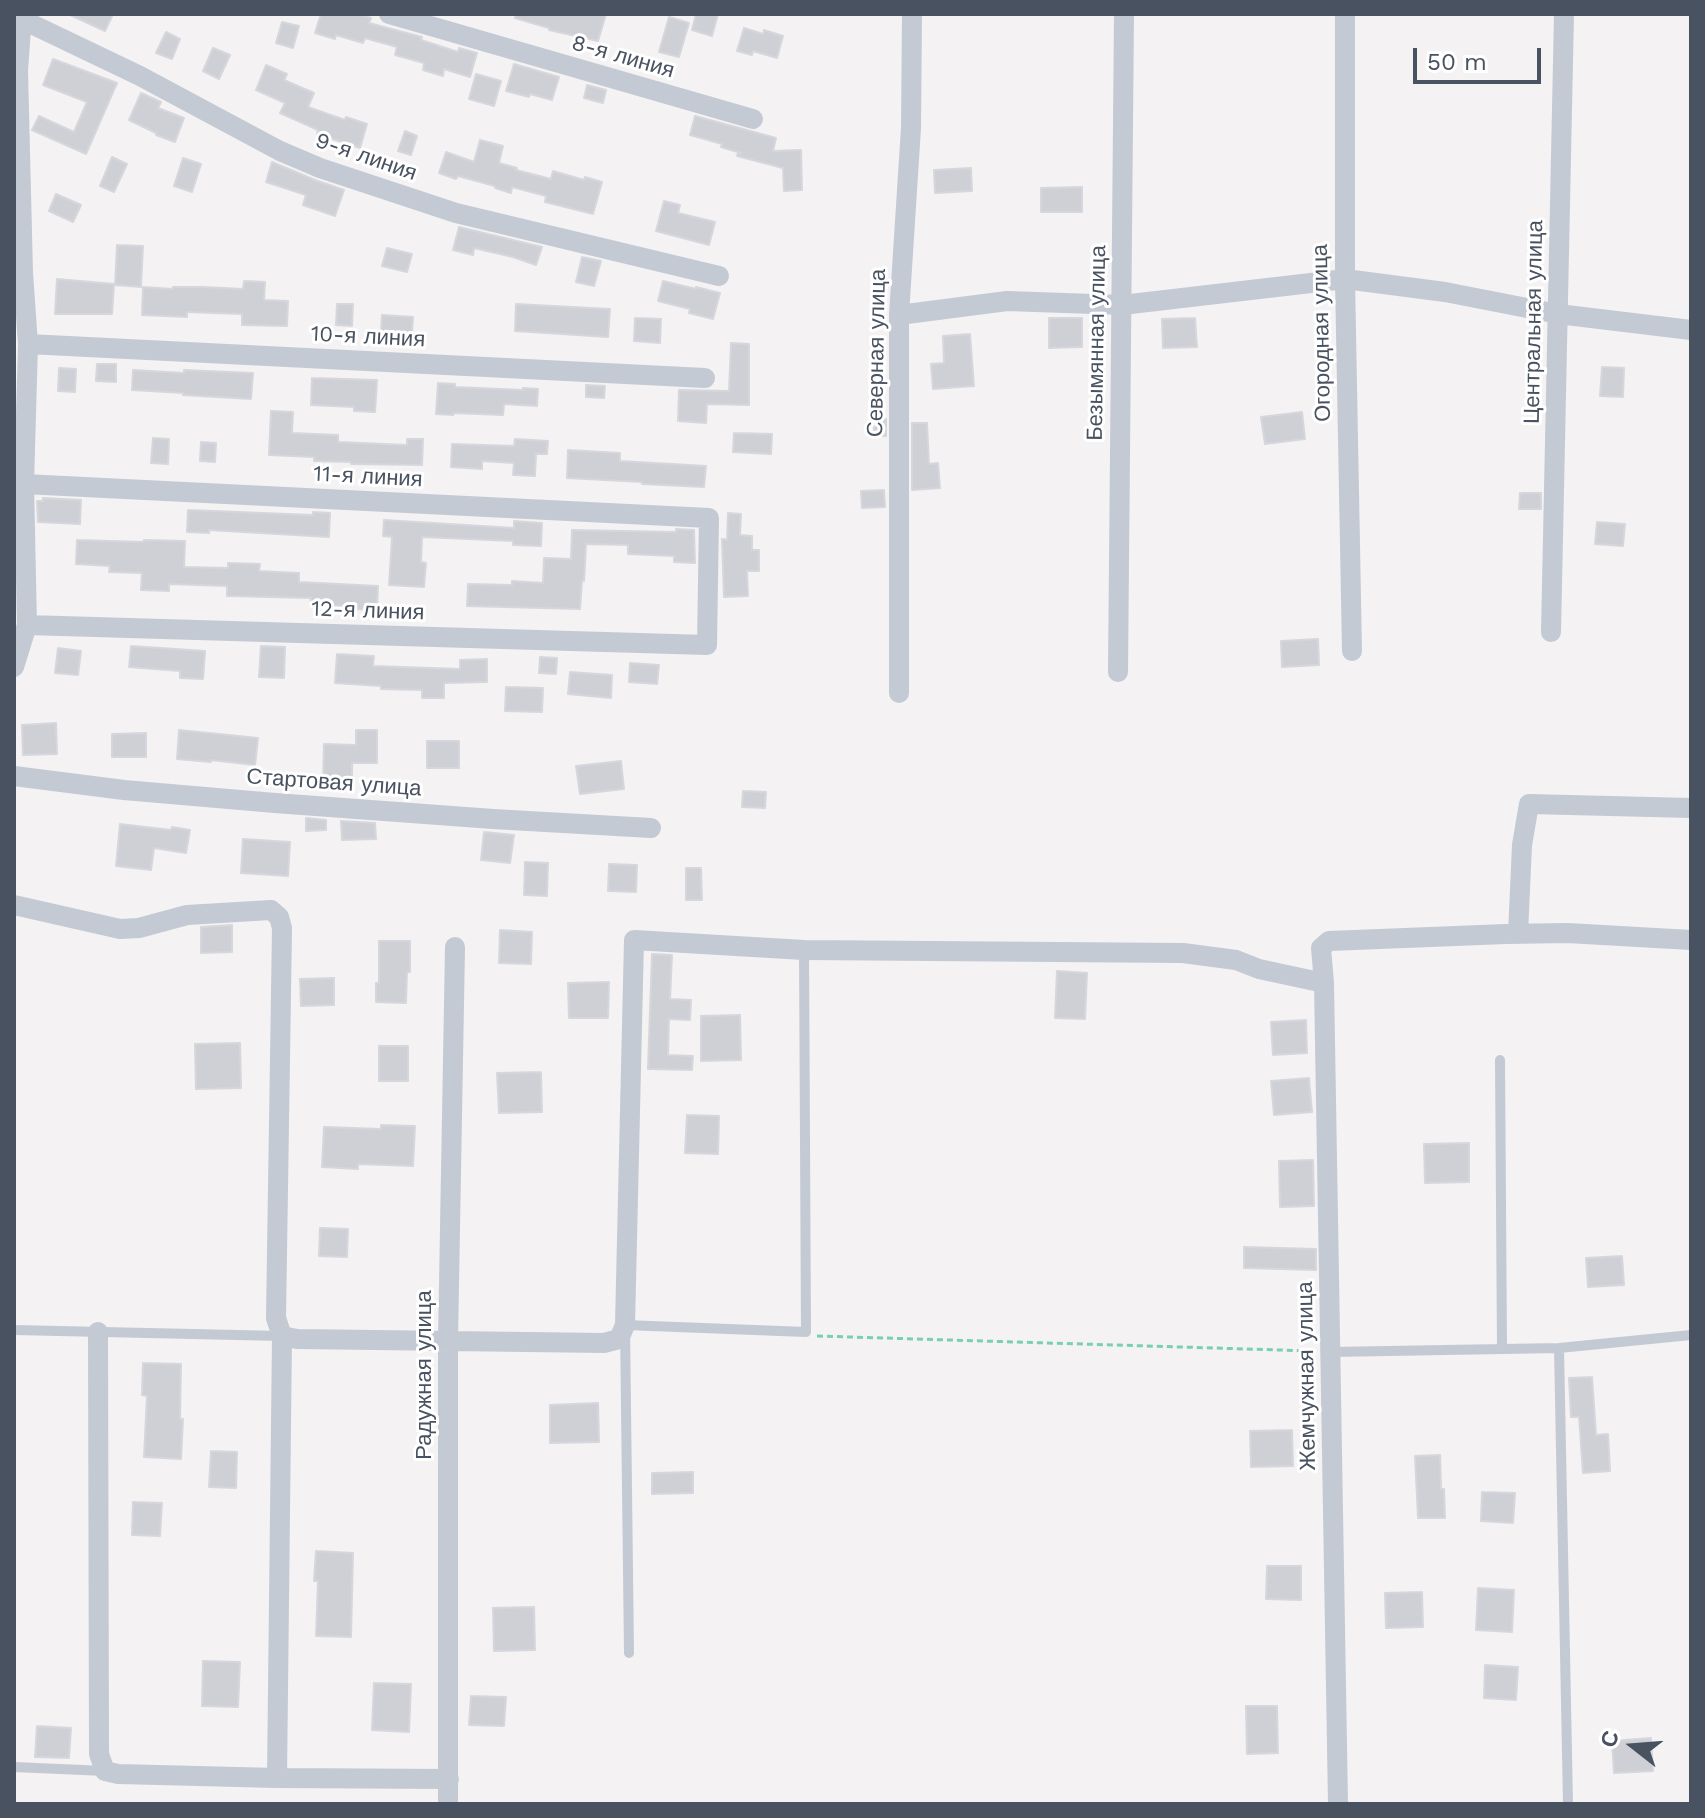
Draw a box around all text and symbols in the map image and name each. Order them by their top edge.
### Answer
street label: 8-я линия [569,30,677,84]
scale bar [1417,32,1545,82]
text: 50 m [1427,48,1487,76]
street label: 9-я линия [312,127,420,187]
street label: Центральная улица [1519,220,1549,424]
street label: Огородная улица [1307,244,1337,422]
street label: Безымянная улица [1082,245,1112,441]
street label: Северная улица [862,269,892,437]
street label: 10-я линия [310,321,426,353]
street label: 11-я линия [313,461,423,493]
street label: 12-я линия [311,596,425,626]
street label: Стартовая улица [246,764,422,802]
street label: Жемчужная улица [1292,1281,1322,1471]
street label: Радужная улица [412,1290,438,1460]
north arrow [1593,1706,1673,1786]
text: С [1595,1728,1624,1750]

